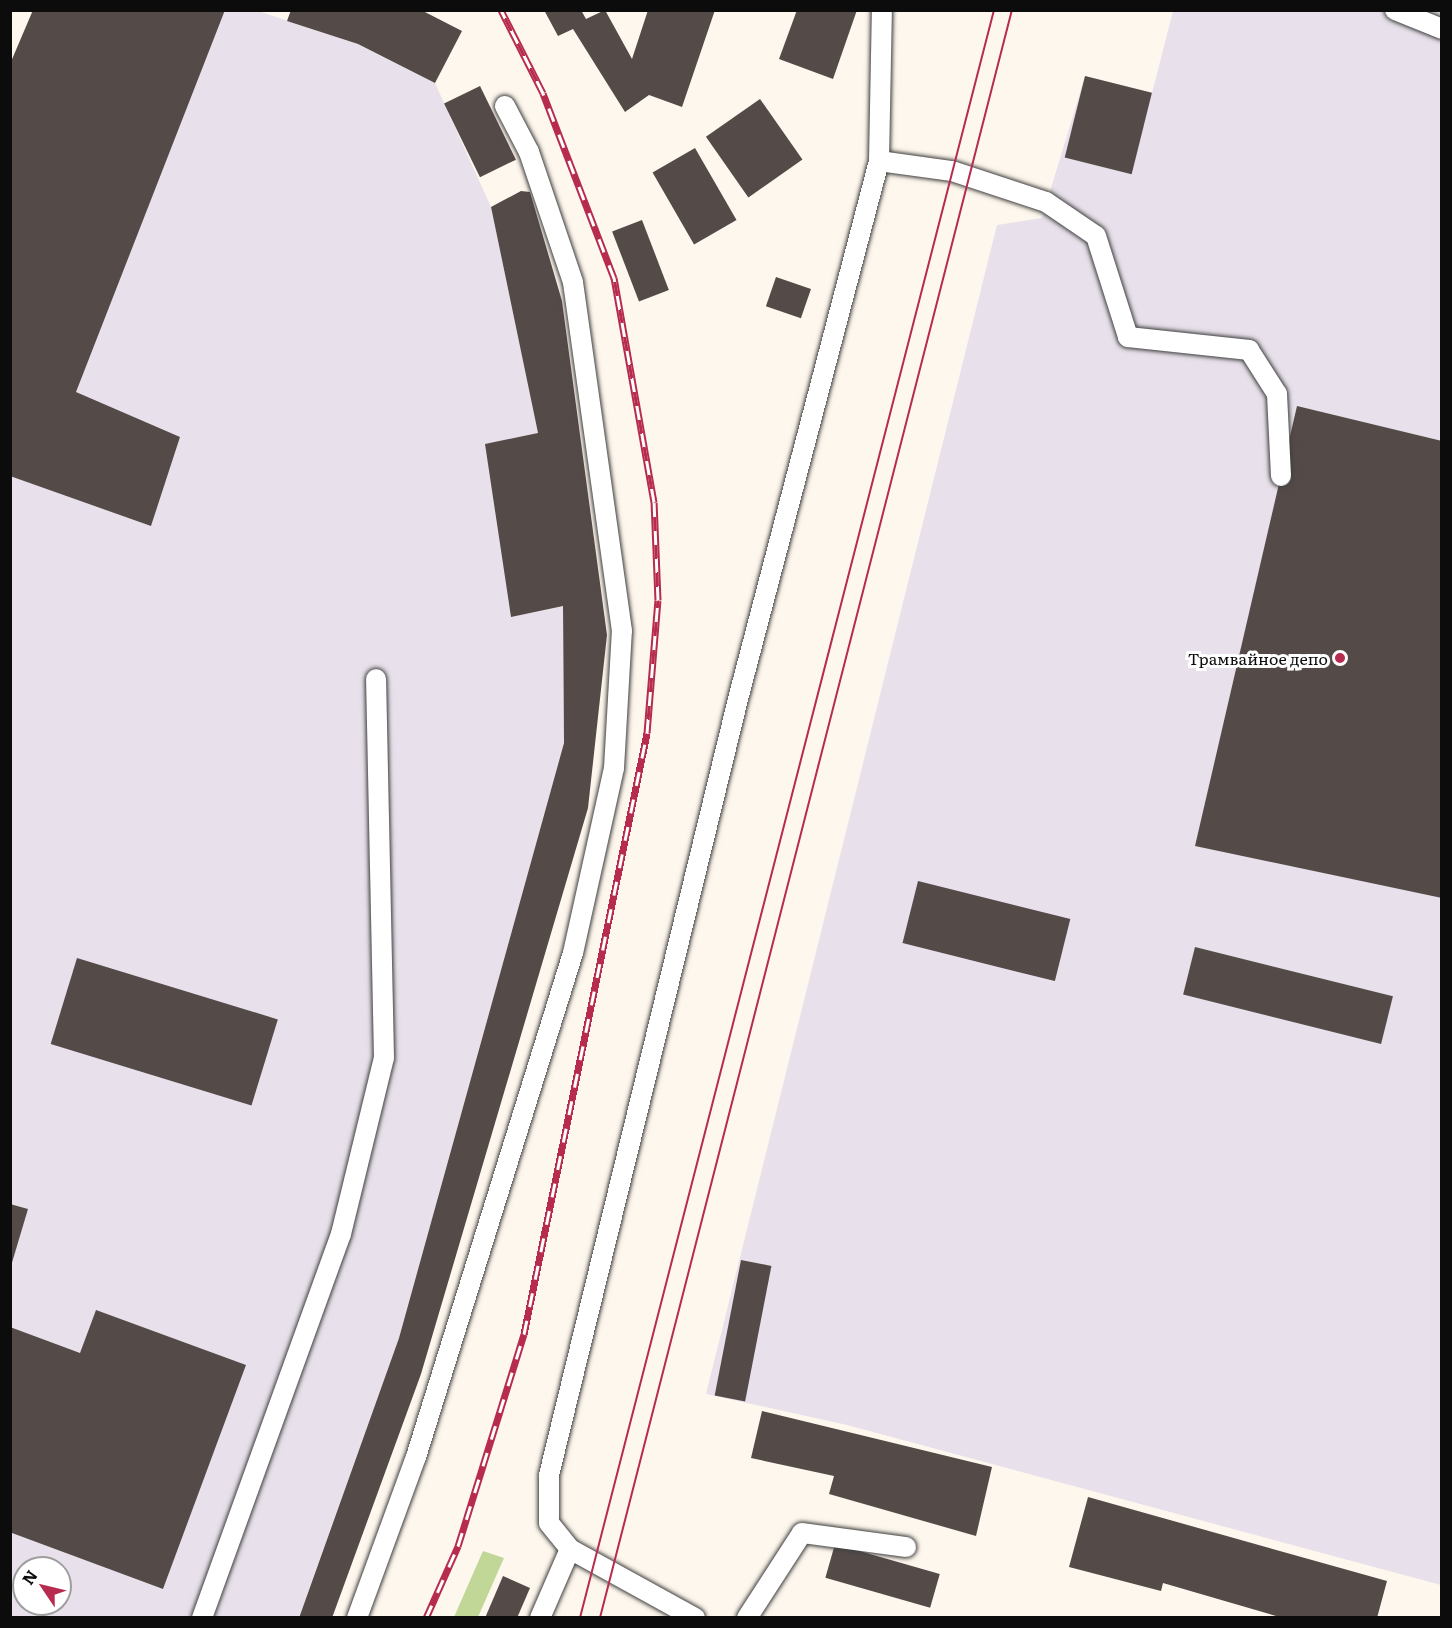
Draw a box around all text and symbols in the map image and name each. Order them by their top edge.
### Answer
place label: Трамвайное депо [1188,648,1328,668]
marker: Трамвайное депо [1333,651,1347,665]
north arrow [12,1556,72,1616]
text: N [15,1564,43,1589]

